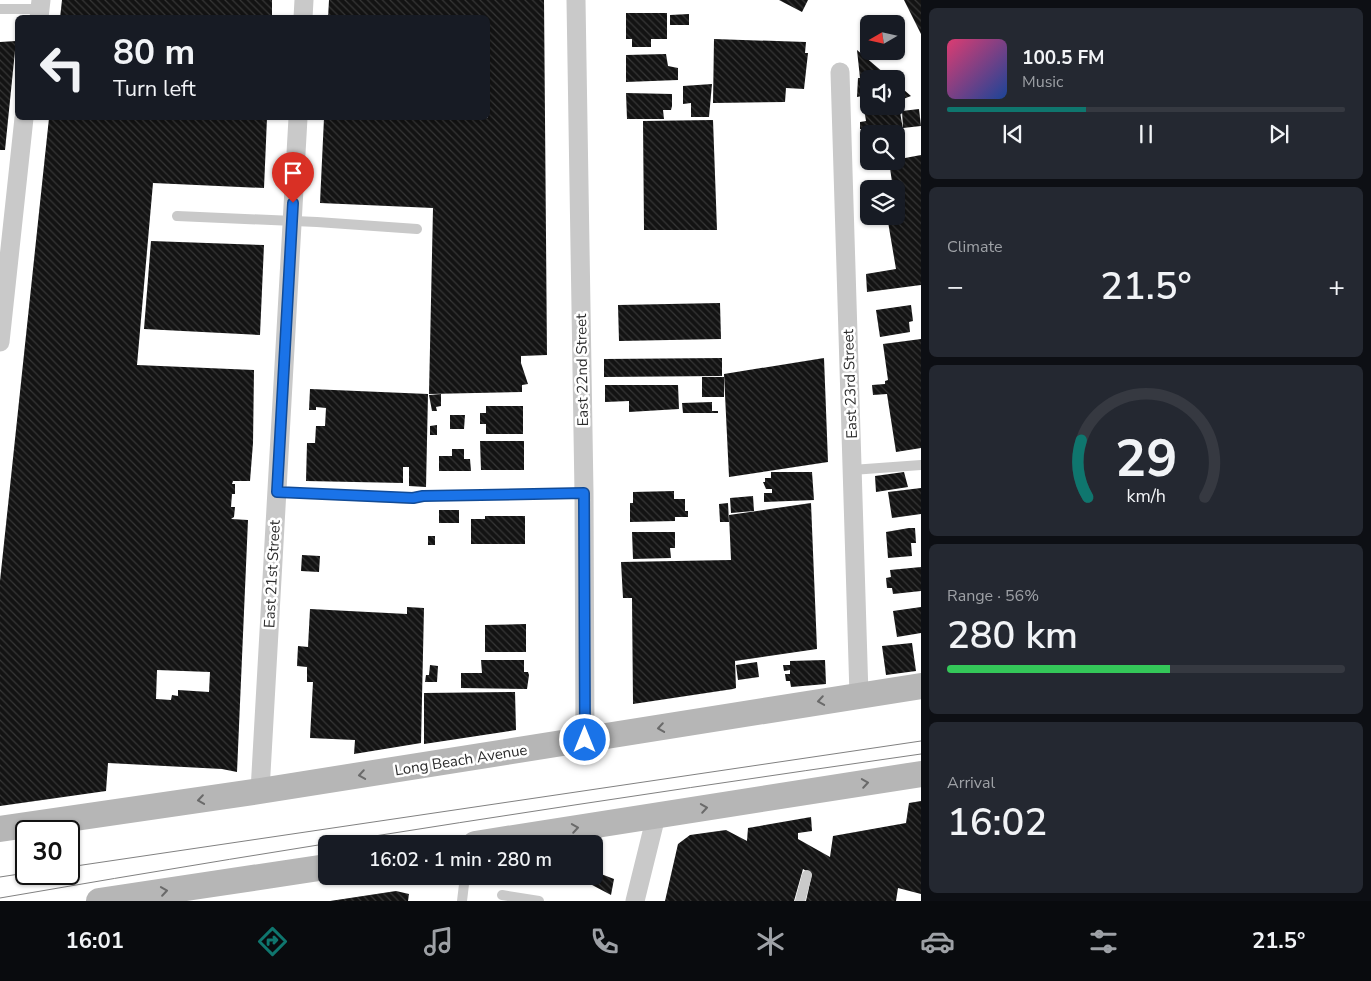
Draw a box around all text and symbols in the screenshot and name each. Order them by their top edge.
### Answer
north arrow [860,15,905,60]
map controls [860,15,905,225]
text: 80 m [113,29,195,76]
icon: left [30,35,95,100]
text: 100.5 FM [1022,45,1105,71]
button: sound [860,70,905,115]
text: Music [1022,71,1063,93]
text: Turn left [113,74,196,104]
icon: previous [999,120,1027,148]
icon: pause [1132,120,1160,148]
icon: next [1265,120,1293,148]
button: search [860,125,905,170]
pin [272,152,314,203]
icon: arrive [279,159,307,187]
button: layers [860,180,905,225]
text: Climate [947,236,1002,258]
text: 21.5° [1100,261,1192,312]
text: − [947,268,964,306]
text: + [1328,268,1345,306]
street label: East 22nd Street [571,313,593,427]
street label: East 23rd Street [838,328,862,439]
text: 29 [1115,423,1177,494]
text: km/h [1126,484,1166,508]
street label: East 21st Street [259,519,285,628]
text: Range · 56% [947,585,1039,607]
text: 280 km [947,610,1078,661]
one-way arrow [816,696,825,706]
position arrow [558,713,610,765]
one-way arrow [656,722,665,732]
street label: Long Beach Avenue [393,740,529,780]
one-way arrow [357,770,366,780]
text: Arrival [947,772,995,794]
one-way arrow [860,778,869,788]
one-way arrow [197,794,205,804]
text: 16:02 [947,797,1047,848]
one-way arrow [700,804,708,814]
speed limit sign: 30 [15,820,80,885]
one-way arrow [571,824,579,834]
text: 16:02 · 1 min · 280 m [369,847,552,873]
one-way arrow [161,886,169,897]
icon: directions [255,924,290,959]
icon: music [421,924,456,959]
icon: phone [587,924,622,959]
icon: climate [753,924,788,959]
icon: car [920,924,955,959]
icon: filters [1086,924,1121,959]
text: 16:01 [66,926,124,956]
text: 21.5° [1252,926,1305,956]

